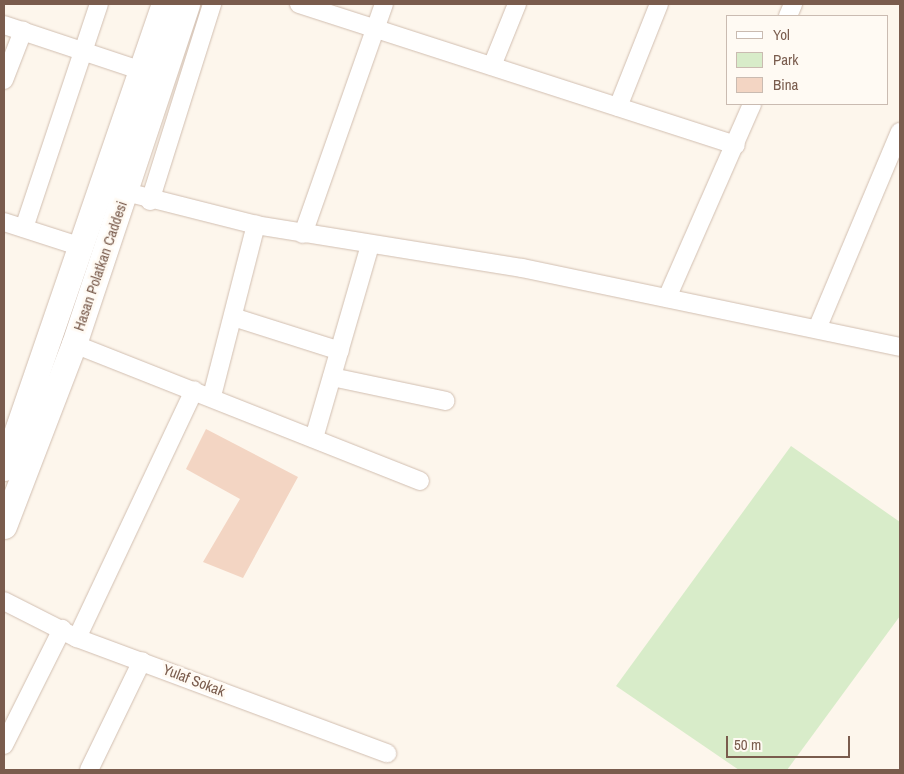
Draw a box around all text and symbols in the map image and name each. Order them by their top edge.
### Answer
legend [726,15,889,105]
text: Yol [773,24,790,45]
text: Park [773,49,798,70]
text: Bina [773,74,798,95]
street label: Hasan Polatkan Caddesi [69,199,131,333]
street label: Yulaf Sokak [160,660,228,700]
scale bar [729,726,853,758]
text: 50 m [734,734,761,755]

